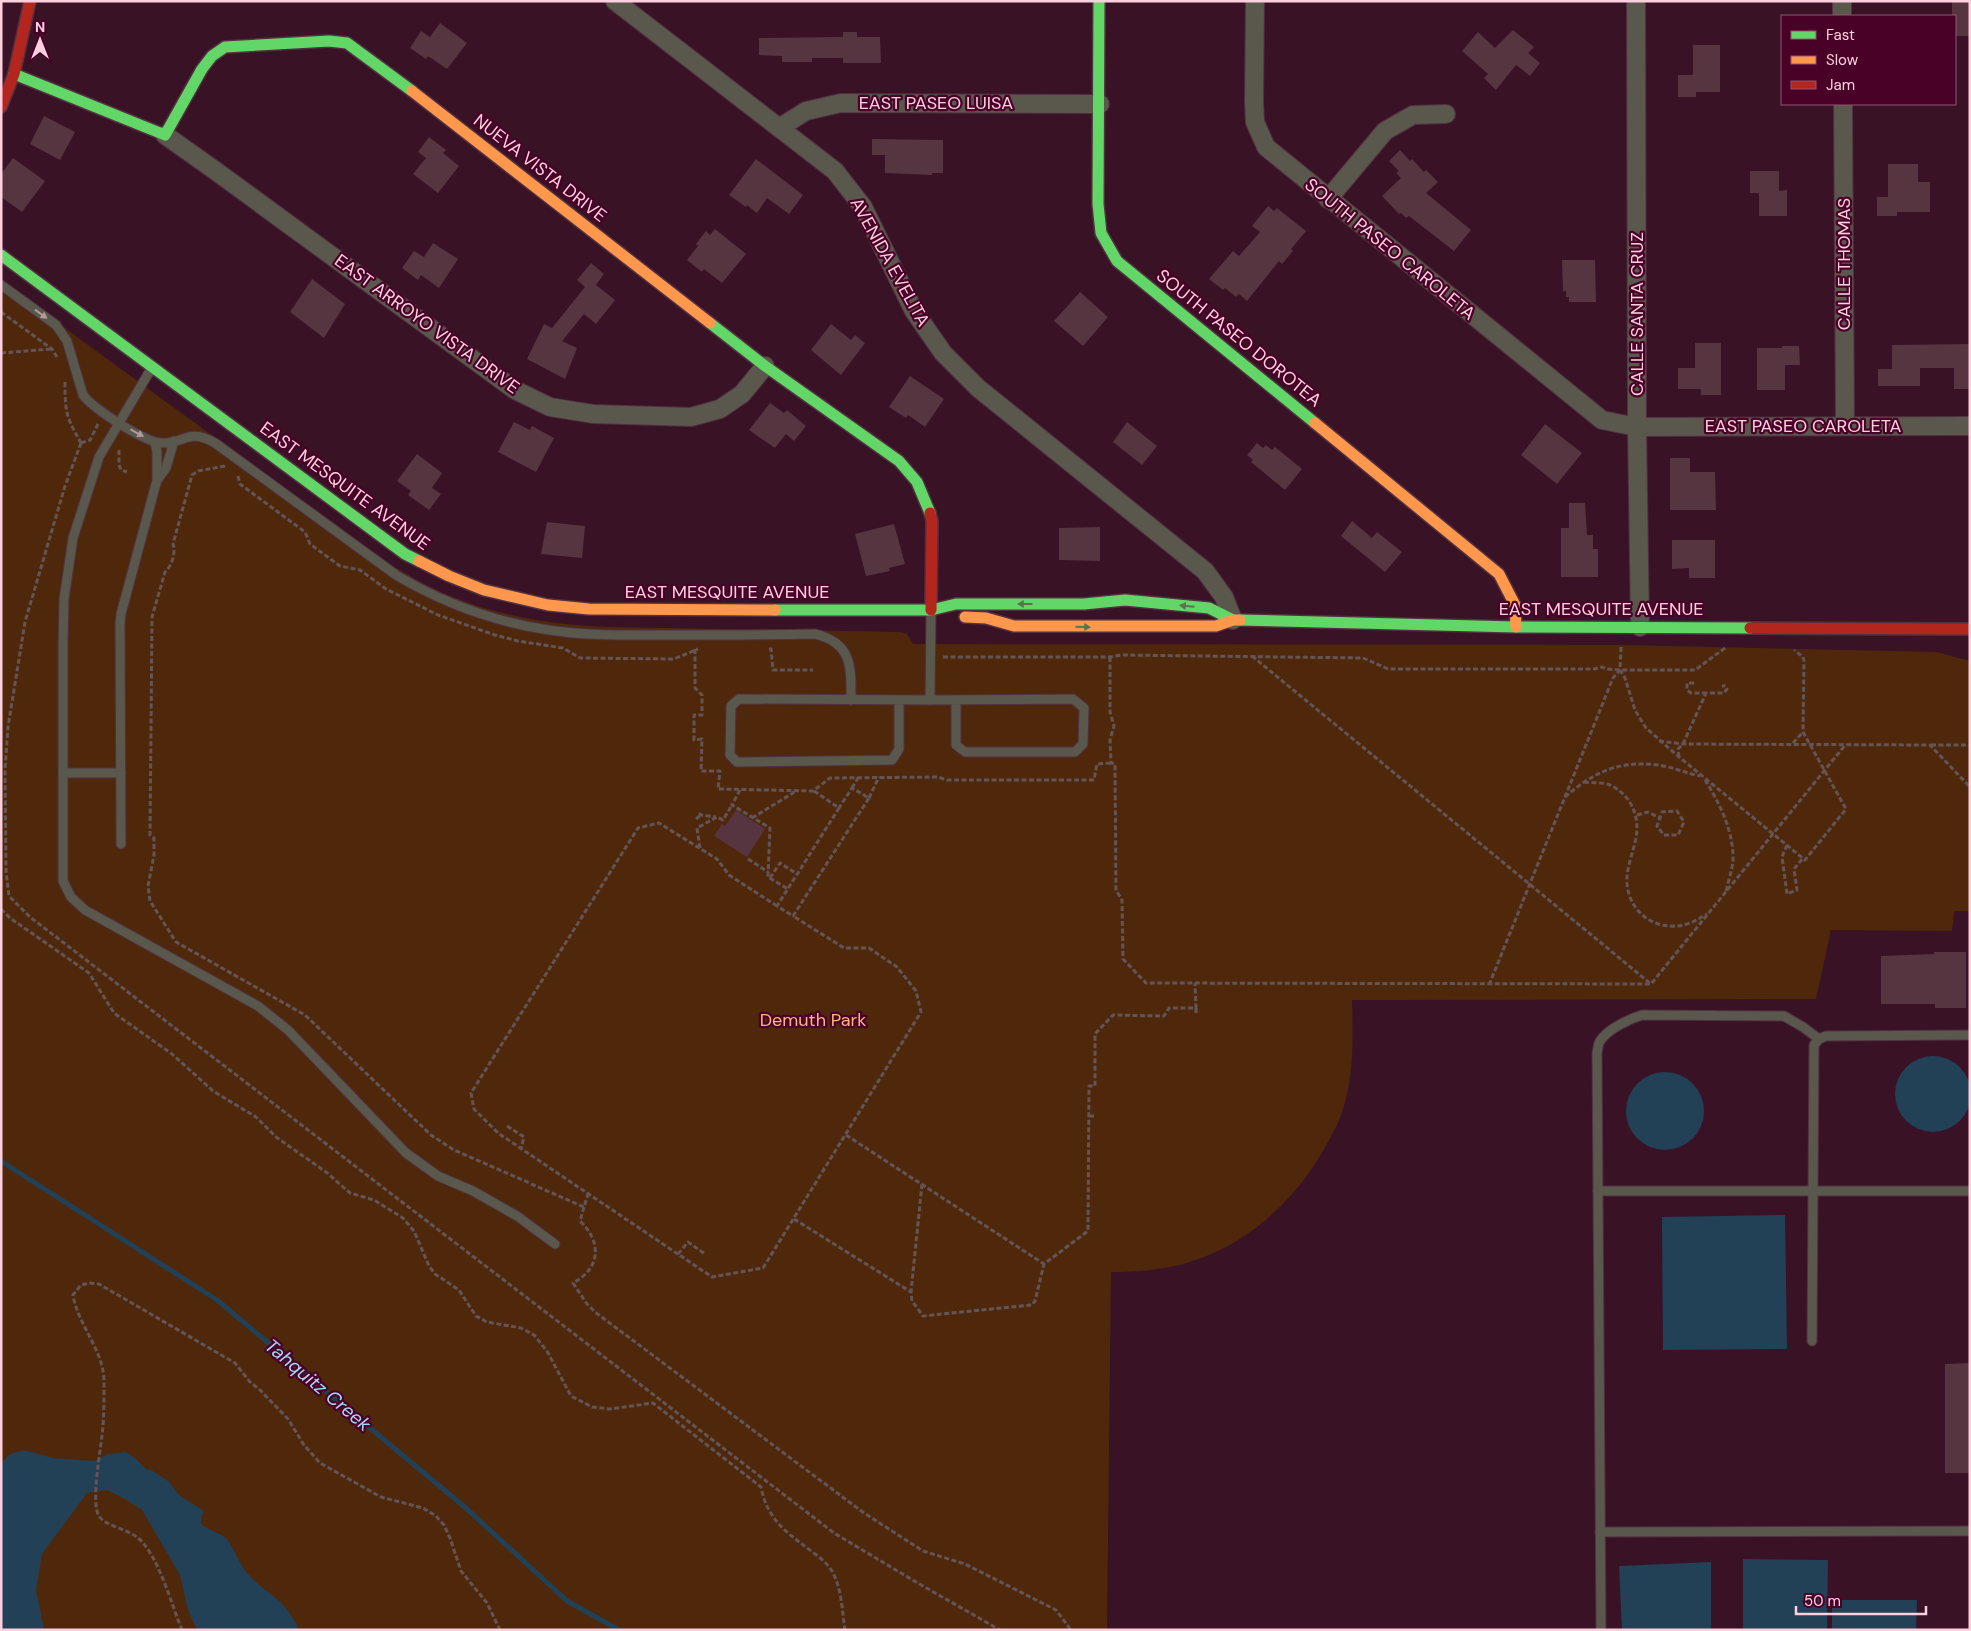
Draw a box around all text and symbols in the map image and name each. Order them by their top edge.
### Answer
north arrow [15,15,65,65]
legend [1781,15,1956,105]
text: N [35,18,45,36]
text: Fast [1826,25,1855,45]
text: Slow [1826,50,1859,70]
text: Jam [1826,75,1855,95]
street label: EAST PASEO LUISA [859,91,1013,115]
street label: NUEVA VISTA DRIVE [468,108,612,228]
street label: SOUTH PASEO CAROLETA [1300,173,1480,325]
street label: AVENIDA EVELITA [845,193,935,331]
street label: CALLE THOMAS [1832,198,1856,330]
street label: CALLE SANTA CRUZ [1625,232,1649,396]
street label: EAST ARROYO VISTA DRIVE [330,249,524,399]
street label: SOUTH PASEO DOROTEA [1151,264,1327,412]
one-way arrow [34,309,48,319]
street label: EAST PASEO CAROLETA [1705,414,1901,438]
street label: EAST MESQUITE AVENUE [255,416,435,556]
one-way arrow [129,429,144,437]
street label: EAST MESQUITE AVENUE [625,580,829,604]
street label: EAST MESQUITE AVENUE [1499,597,1703,621]
one-way arrow [1017,600,1033,608]
one-way arrow [1179,602,1195,610]
one-way arrow [1075,623,1091,631]
park label: Demuth Park [760,1008,866,1032]
water label: Tahquitz Creek [260,1333,377,1437]
scale bar [1796,1584,1926,1616]
text: 50 m [1804,1591,1841,1611]

